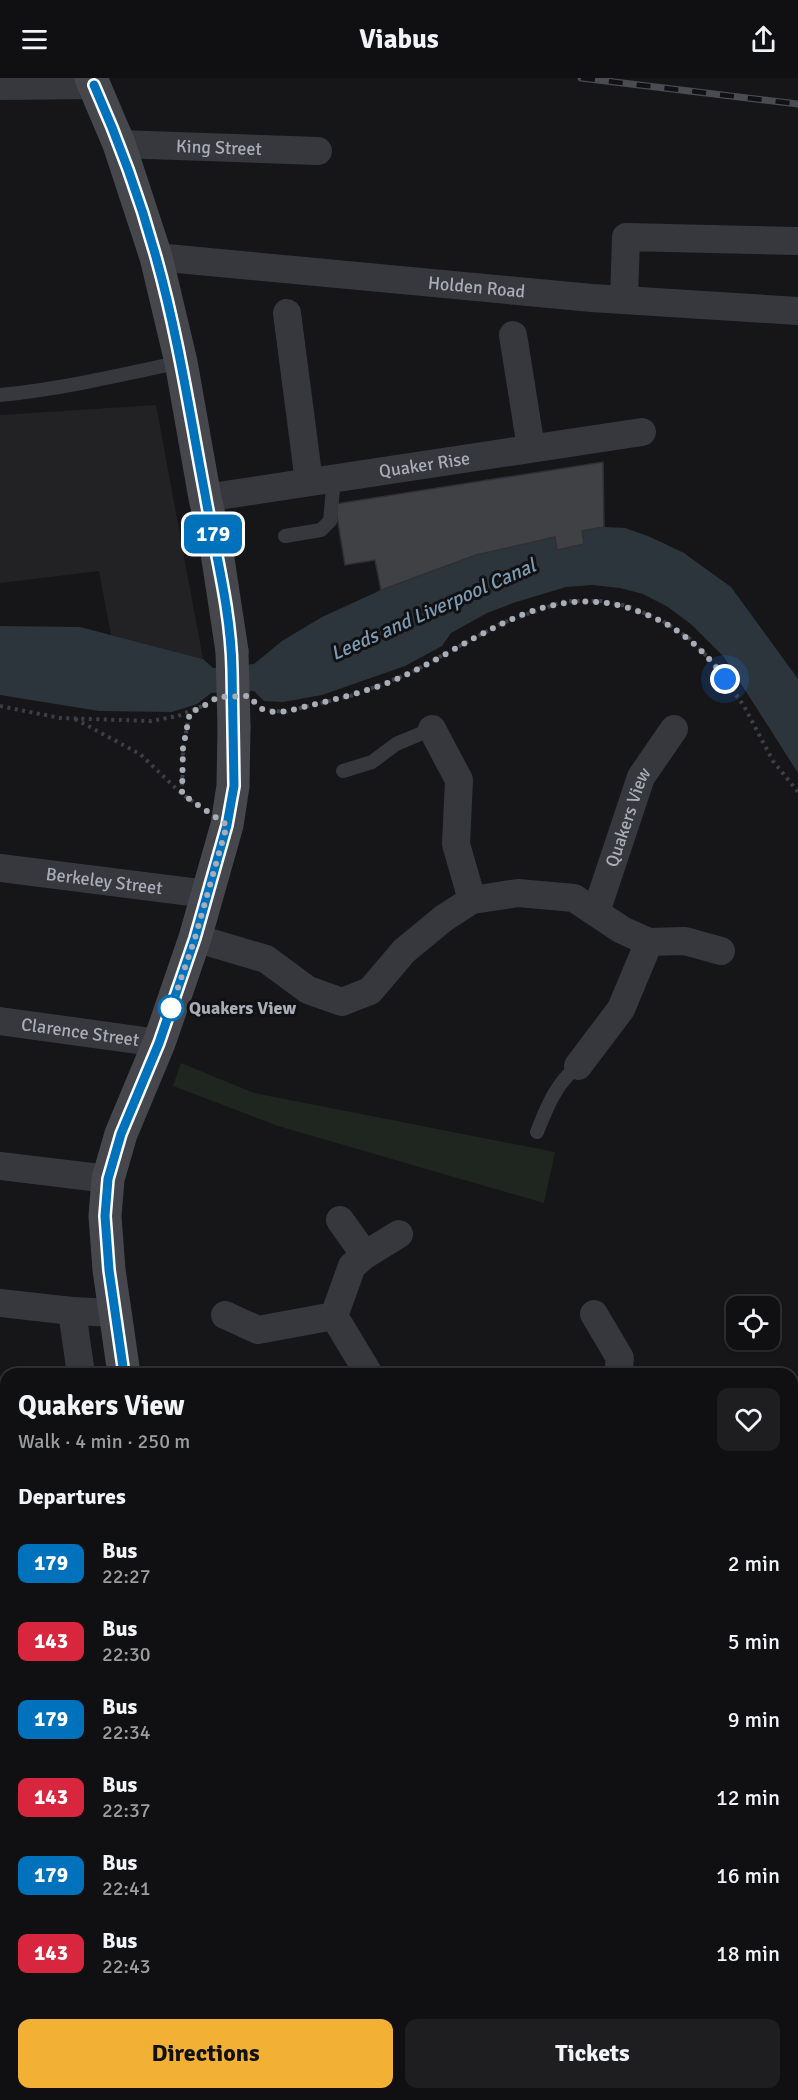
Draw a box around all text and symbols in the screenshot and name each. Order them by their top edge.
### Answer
icon: menu [18,23,51,56]
text: Viabus [359,23,439,56]
icon: share [747,23,780,56]
street label: King Street [176,135,262,160]
street label: Holden Road [427,272,526,303]
street label: Quaker Rise [378,447,471,483]
line badge: 179 [178,514,248,554]
text: 179 [196,521,230,547]
water label: Leeds and Liverpool Canal [327,552,542,666]
your location [710,664,740,694]
street label: Quakers View [601,763,656,870]
street label: Berkeley Street [45,863,164,899]
marker: Quakers View [158,995,184,1021]
place label: Quakers View [189,997,296,1019]
street label: Clarence Street [20,1013,141,1051]
map controls [726,1296,780,1350]
button: locate [726,1296,780,1350]
button: heart [717,1388,780,1451]
text: Quakers View [18,1389,184,1423]
text: Walk · 4 min · 250 m [18,1429,190,1454]
text: Departures [18,1483,126,1510]
text: Bus [102,1537,137,1564]
text: 179 [34,1550,68,1576]
text: 2 min [728,1550,780,1577]
text: 22:27 [102,1564,151,1589]
text: Bus [102,1615,137,1642]
text: 143 [34,1628,68,1654]
text: 5 min [728,1628,780,1655]
text: 22:30 [102,1642,151,1667]
text: Bus [102,1693,137,1720]
text: 179 [34,1706,68,1732]
text: 9 min [728,1706,780,1733]
text: 22:34 [102,1720,151,1745]
text: Bus [102,1771,137,1798]
text: 143 [34,1784,68,1810]
text: 12 min [716,1784,780,1811]
text: 22:37 [102,1798,151,1823]
text: Bus [102,1849,137,1876]
text: 179 [34,1862,68,1888]
text: 16 min [716,1862,780,1889]
text: 22:41 [102,1876,151,1901]
text: Bus [102,1927,137,1954]
text: 143 [34,1940,68,1966]
text: 18 min [716,1940,780,1967]
text: 22:43 [102,1954,151,1979]
button: Directions [18,2019,393,2088]
button: Tickets [405,2019,780,2088]

